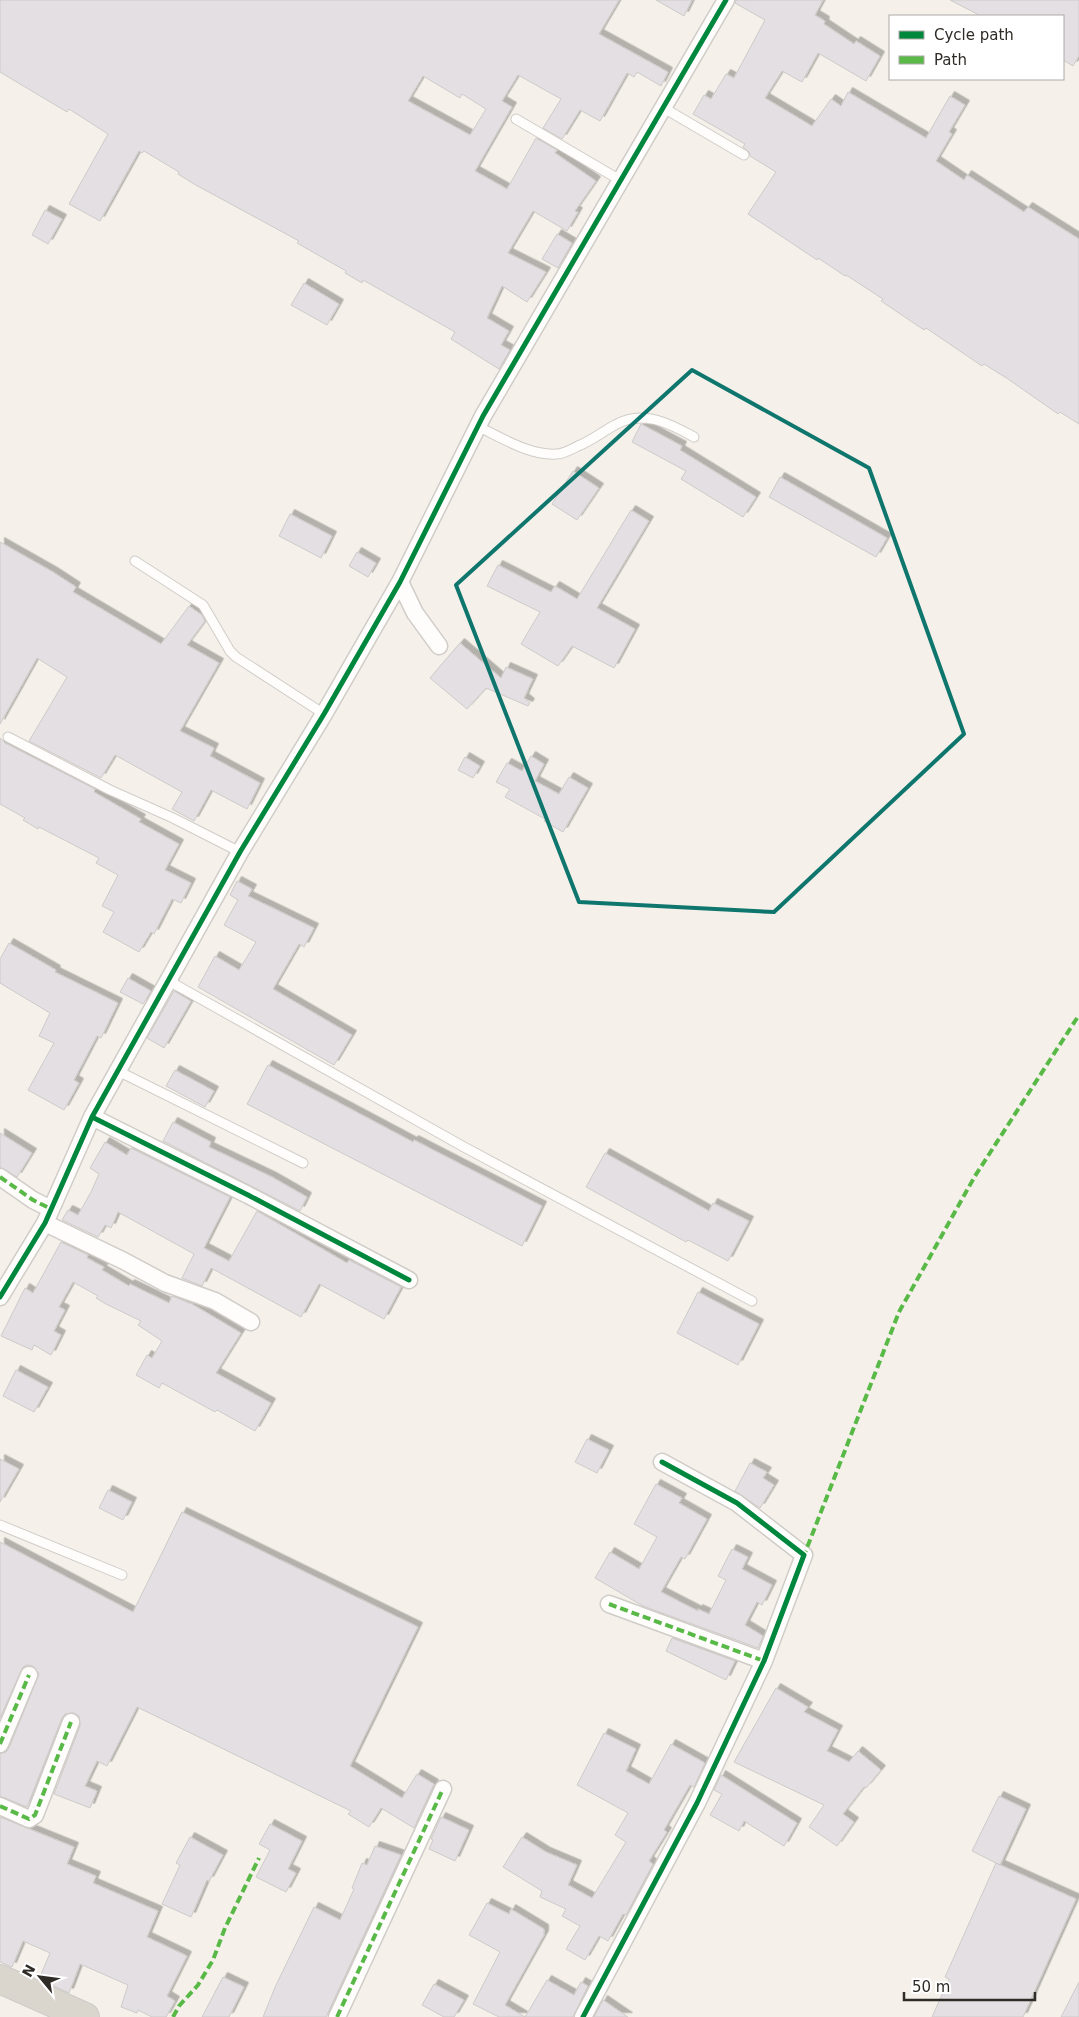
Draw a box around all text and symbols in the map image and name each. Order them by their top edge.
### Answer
legend [889,15,1064,80]
text: Cycle path [934,26,1014,44]
text: Path [934,51,967,69]
north arrow [15,1952,65,2002]
text: N [19,1962,38,1980]
scale bar [904,1970,1035,2002]
text: 50 m [912,1978,950,1996]

